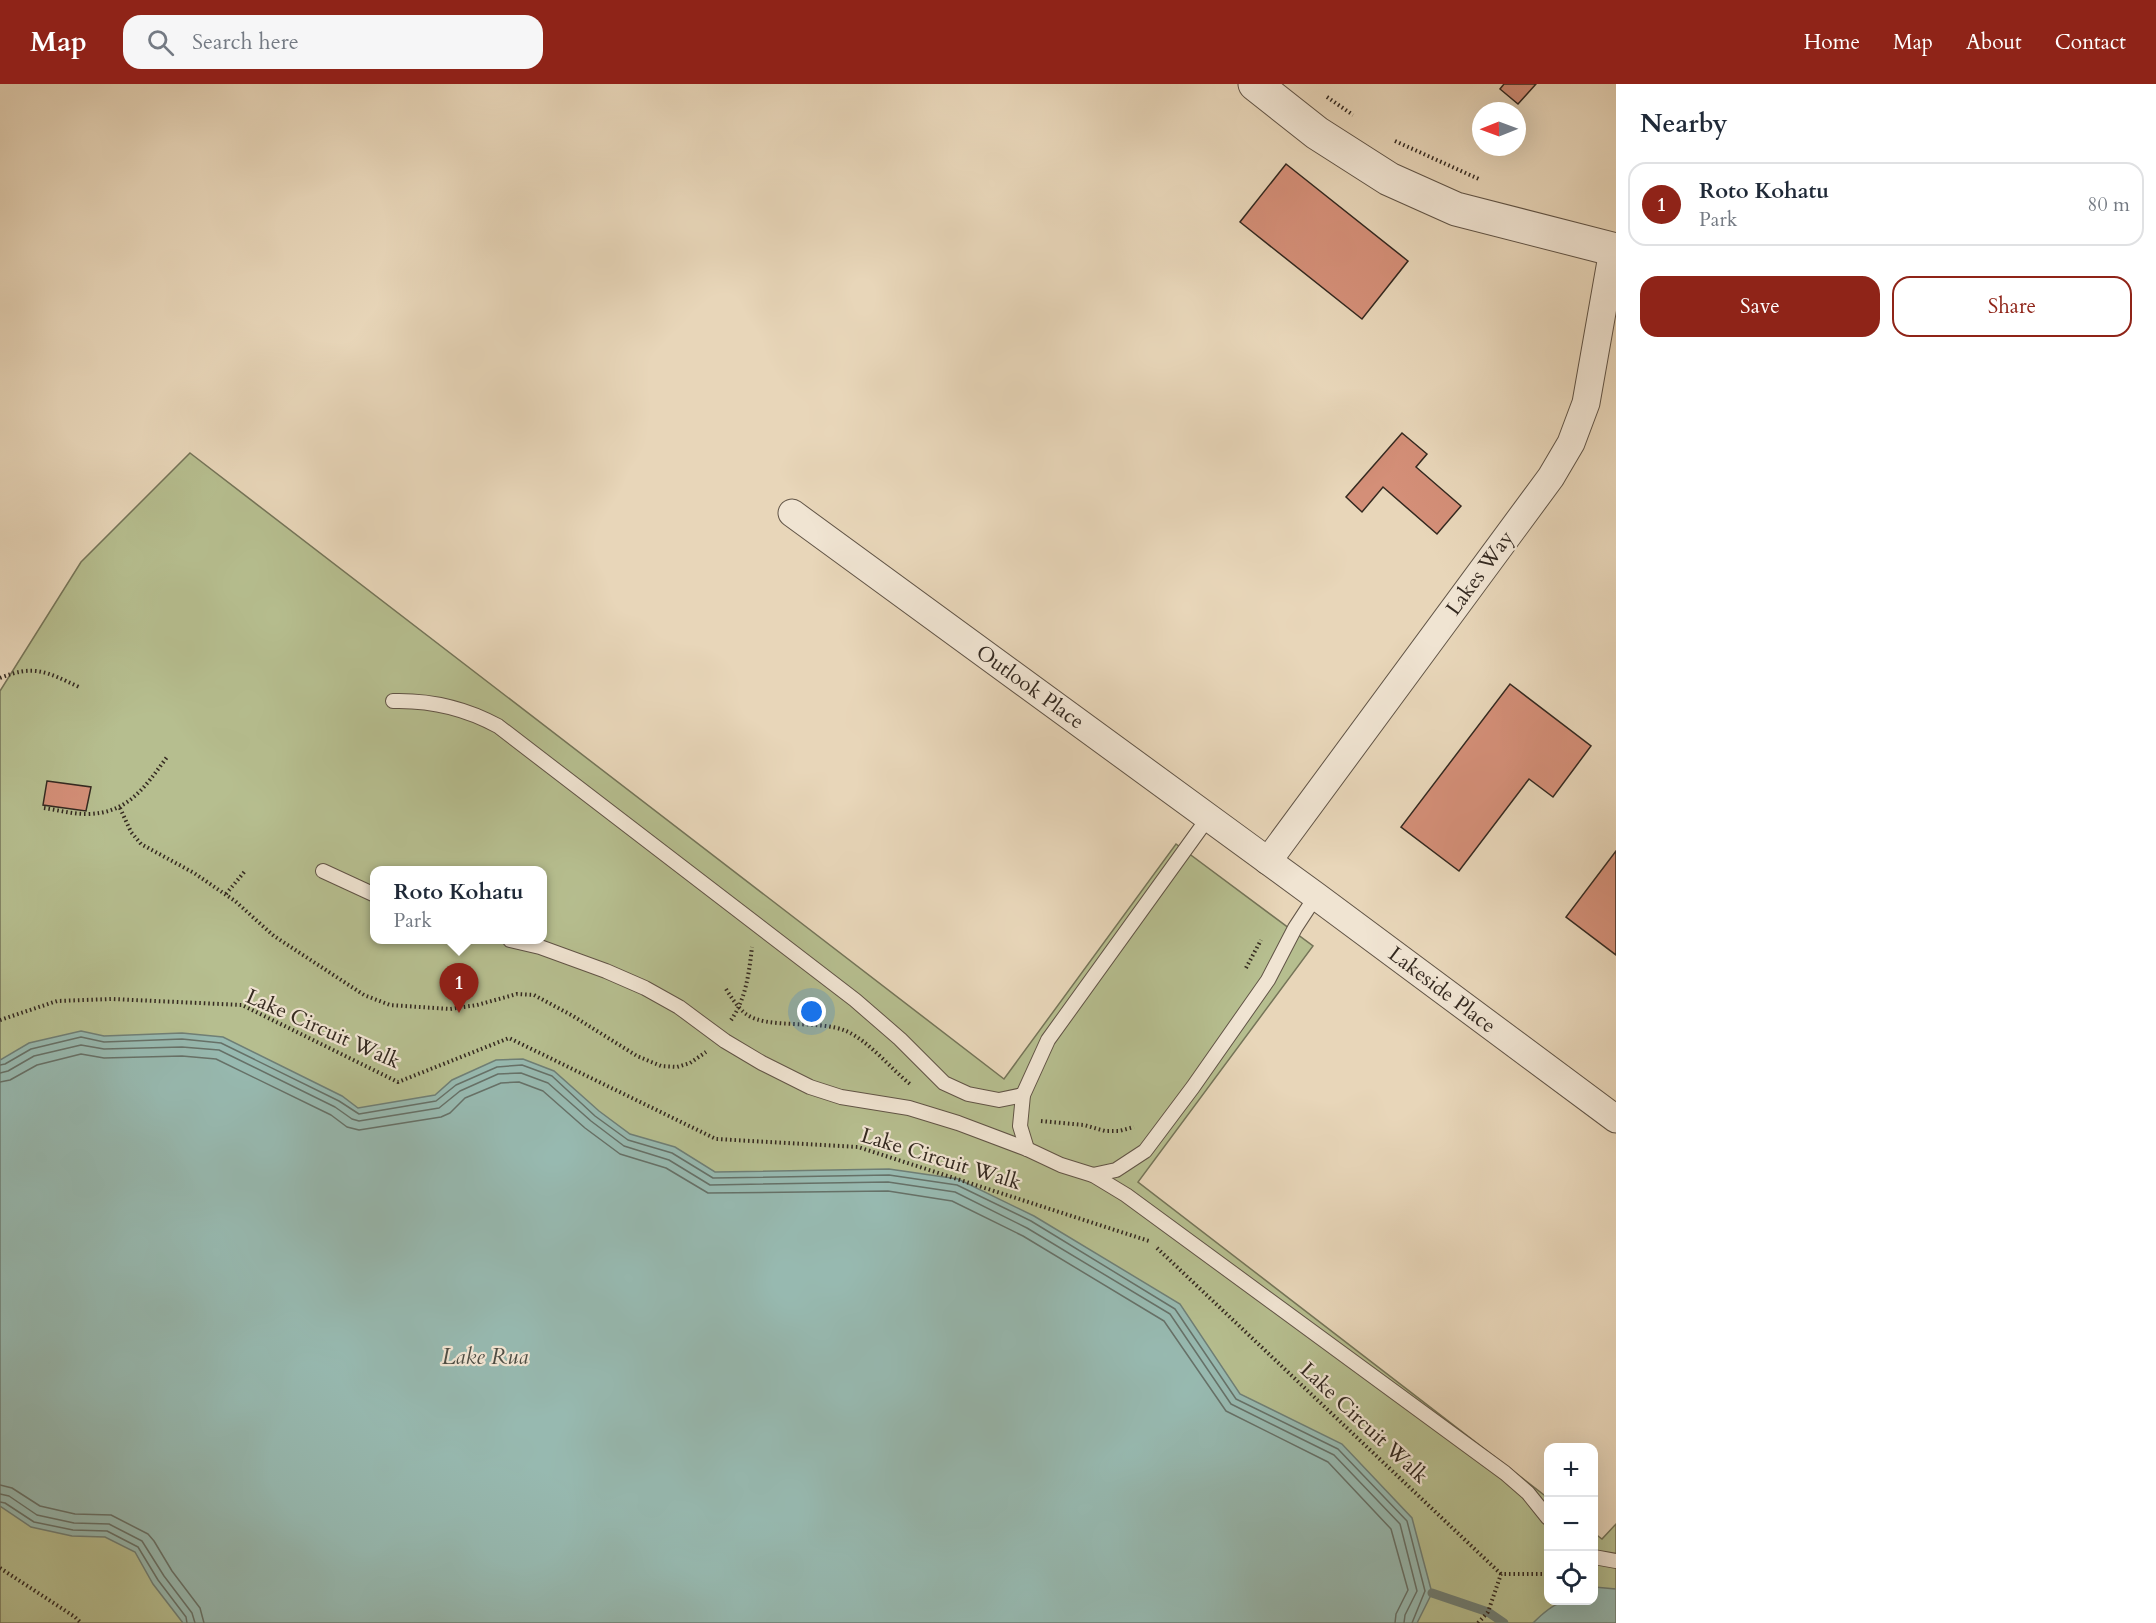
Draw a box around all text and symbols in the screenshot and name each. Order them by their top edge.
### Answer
search box [123,15,543,69]
text: Map [30,23,87,61]
icon: search [144,26,177,59]
text: Search here [192,27,299,57]
text: Home [1804,28,1860,57]
text: Map [1893,28,1933,57]
text: About [1966,28,2022,57]
text: Contact [2055,28,2126,57]
north arrow [1472,102,1526,156]
text: Nearby [1640,106,1728,141]
text: Roto Kohatu [1699,176,1829,206]
text: 1 [1656,191,1667,218]
text: 80 m [2087,191,2130,218]
text: Park [1699,206,1737,233]
button: Save [1640,276,1880,337]
button: Share [1892,276,2132,337]
street label: Lakes Way [1439,525,1521,621]
street label: Outlook Place [970,638,1090,736]
popup [370,866,547,944]
text: Roto Kohatu [393,877,524,907]
text: Park [393,907,432,934]
street label: Lakeside Place [1382,940,1502,1040]
pin: 1 [440,964,478,1013]
street label: Lake Circuit Walk [241,982,405,1076]
your location [797,997,826,1026]
street label: Lake Circuit Walk [857,1121,1025,1197]
water label: Lake Rua [442,1342,528,1372]
street label: Lake Circuit Walk [1293,1356,1435,1491]
map controls [1544,1443,1598,1605]
button: + [1544,1443,1598,1497]
button: − [1544,1497,1598,1551]
button: locate [1544,1551,1598,1605]

